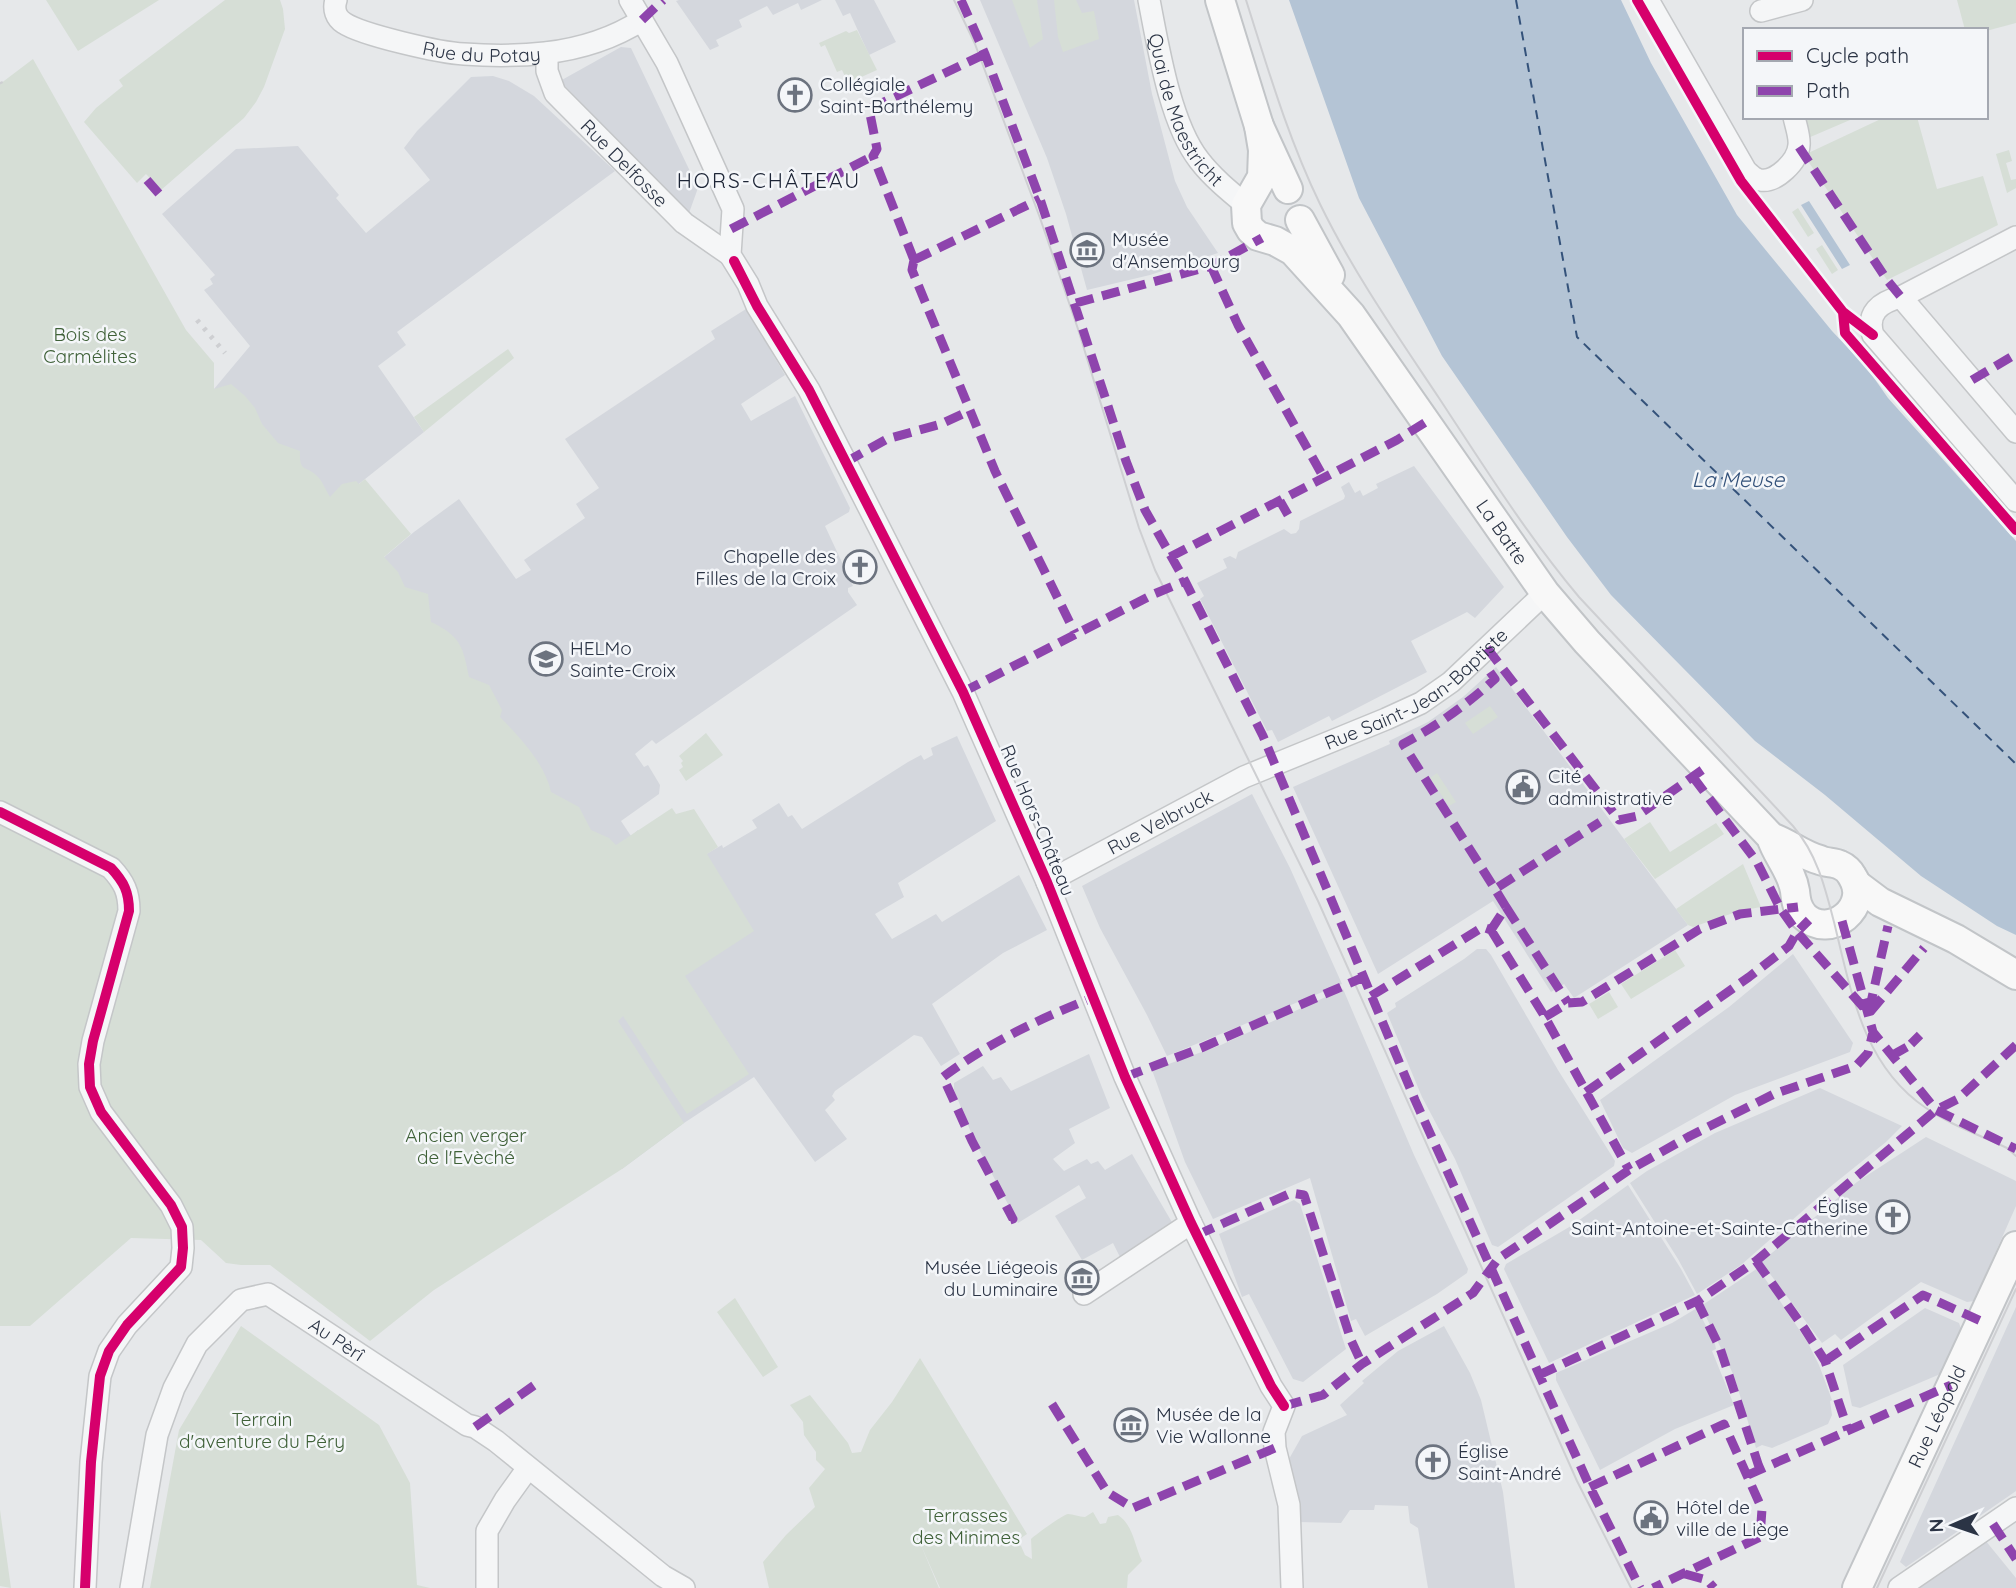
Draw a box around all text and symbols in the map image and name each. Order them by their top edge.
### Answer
legend [1743,28,1988,119]
street label: Quai de Maestricht [1144,31,1228,191]
street label: Rue du Potay [420,36,541,67]
text: Cycle path [1806,42,1909,68]
place label: Collégiale Saint-Barthélemy [820,72,973,118]
church icon: Collégiale Saint-Barthélemy [776,76,814,114]
text: Path [1806,77,1850,103]
street label: Rue Delfosse [576,114,673,212]
district label: HORS-CHÂTEAU [677,167,861,193]
place label: Musée d'Ansembourg [1112,227,1240,273]
museum icon: Musée d'Ansembourg [1068,231,1106,269]
park label: Bois des Carmélites [43,322,137,368]
water label: La Meuse [1692,466,1785,492]
street label: La Batte [1471,495,1533,569]
place label: Chapelle des Filles de la Croix [695,544,836,590]
church icon: Chapelle des Filles de la Croix [841,548,879,586]
street label: Rue Saint-Jean-Baptiste [1321,623,1512,755]
place label: HELMo Sainte-Croix [570,636,676,682]
school or university icon: HELMo Sainte-Croix [527,640,565,678]
street label: Rue Hors-Château [995,741,1081,899]
place label: Cité administrative [1548,764,1673,810]
public building icon: Cité administrative [1504,768,1542,806]
street label: Rue Velbruck [1103,784,1217,860]
park label: Ancien verger de l'Evèché [405,1123,527,1169]
place label: Église Saint-Antoine-et-Sainte-Catherine [1571,1194,1868,1240]
church icon: Église Saint-Antoine-et-Sainte-Catherine [1874,1198,1912,1236]
place label: Musée Liégeois du Luminaire [924,1255,1058,1301]
museum icon: Musée Liégeois du Luminaire [1063,1259,1101,1297]
street label: Au Pèrî [304,1312,370,1367]
street label: Rue Léopold [1903,1362,1971,1472]
place label: Musée de la Vie Wallonne [1156,1402,1271,1448]
museum icon: Musée de la Vie Wallonne [1112,1406,1150,1444]
park label: Terrain d'aventure du Péry [179,1407,345,1453]
place label: Église Saint-André [1458,1439,1562,1485]
church icon: Église Saint-André [1414,1443,1452,1481]
north arrow [1918,1490,1988,1560]
place label: Hôtel de ville de Liège [1676,1495,1789,1541]
public building icon: Hôtel de ville de Liège [1632,1499,1670,1537]
park label: Terrasses des Minimes [912,1503,1020,1549]
text: N [1924,1518,1948,1533]

